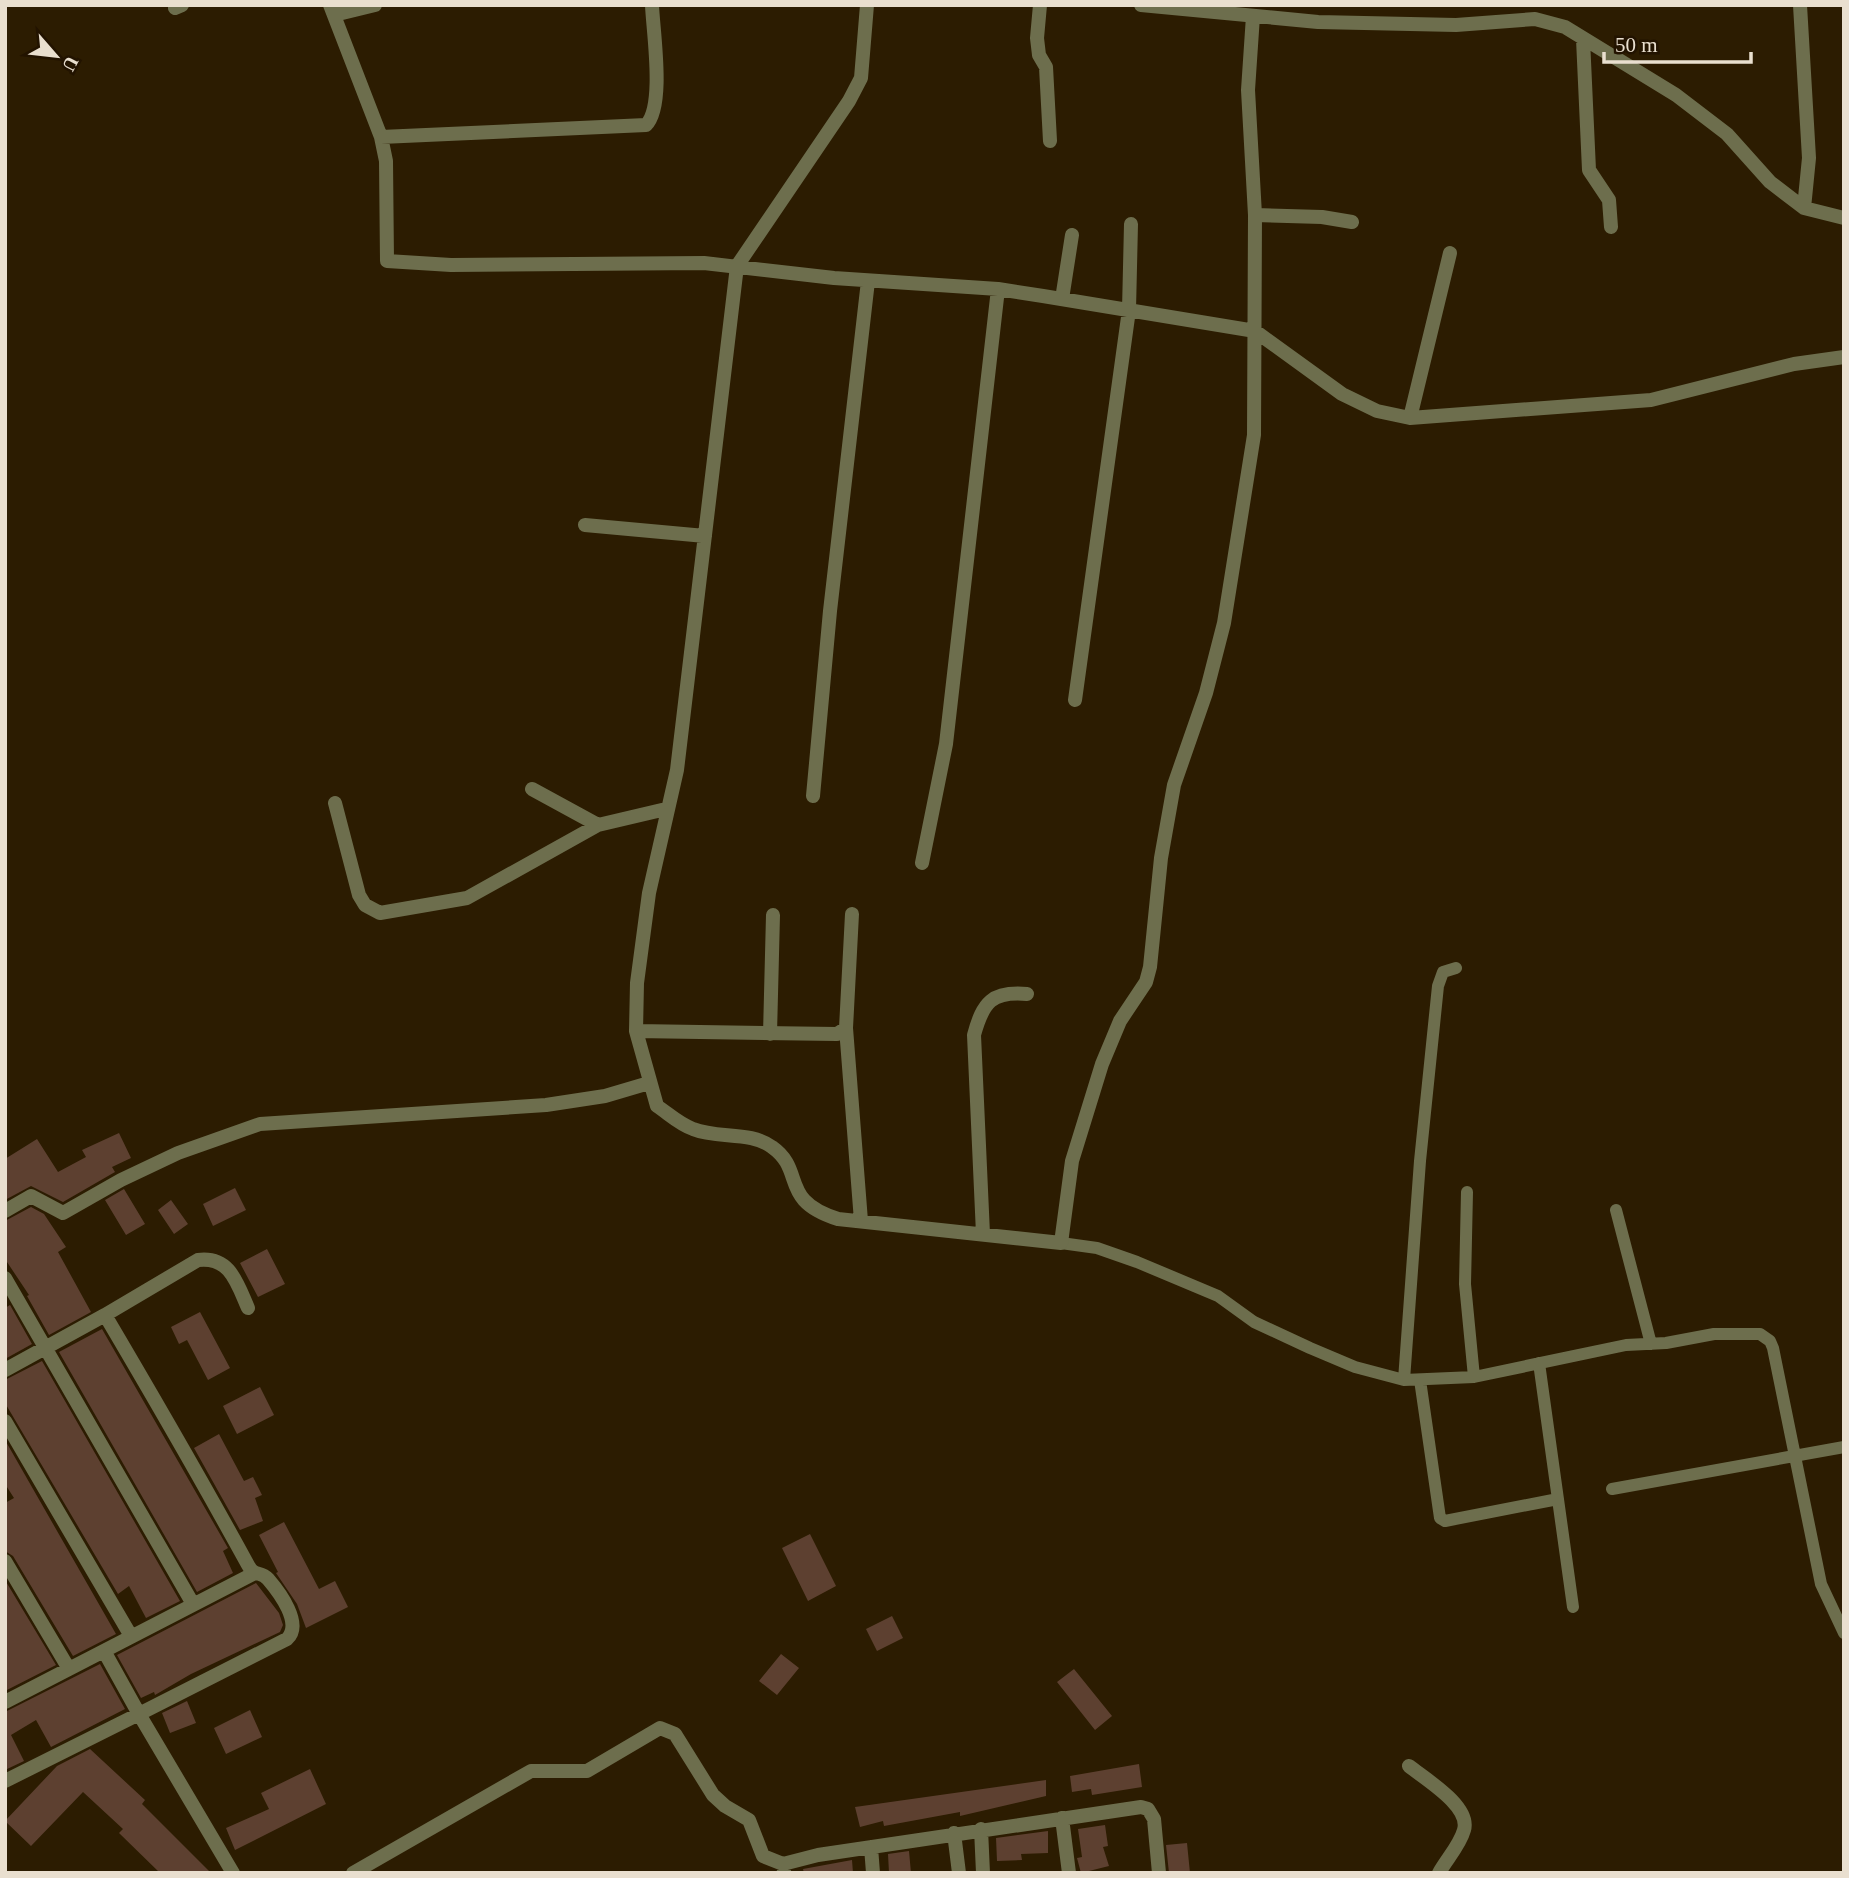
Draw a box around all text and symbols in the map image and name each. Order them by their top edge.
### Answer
north arrow [21,21,91,91]
scale bar [1604,21,1751,65]
text: 50 m [1615,33,1658,57]
text: U [58,53,83,75]

